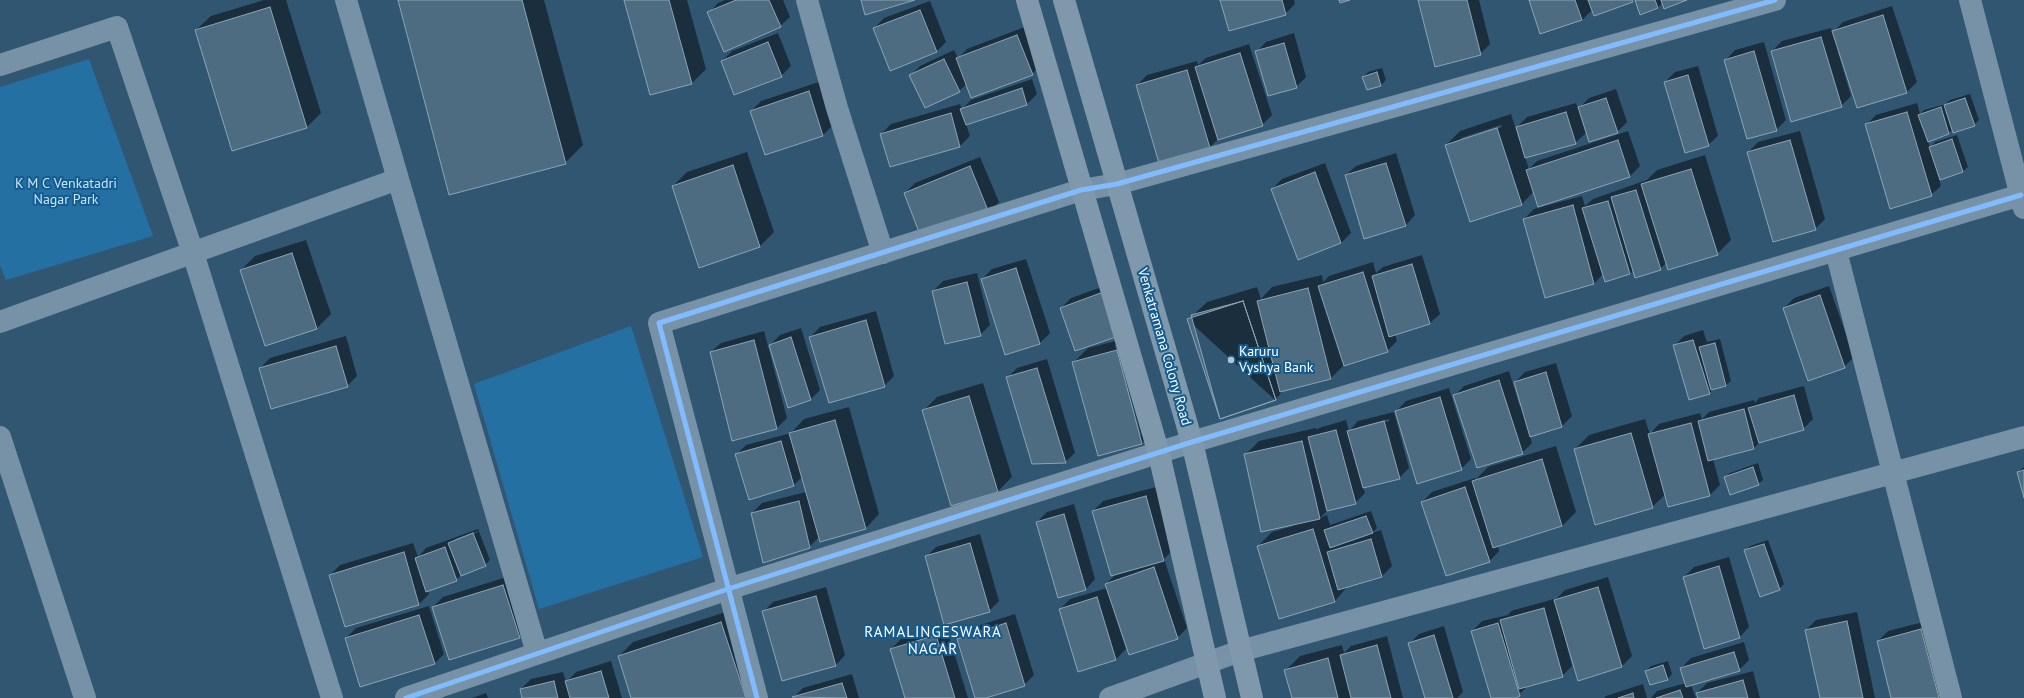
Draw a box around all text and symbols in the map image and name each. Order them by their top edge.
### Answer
park label: K M C Venkatadri Nagar Park [15,176,117,208]
street label: Venkatramana Colony Road [1133,266,1195,428]
place label: Karuru Vyshya Bank [1239,344,1313,376]
marker: Karuru Vyshya Bank [1226,355,1236,365]
district label: RAMALINGESWARA NAGAR [864,624,1002,659]

